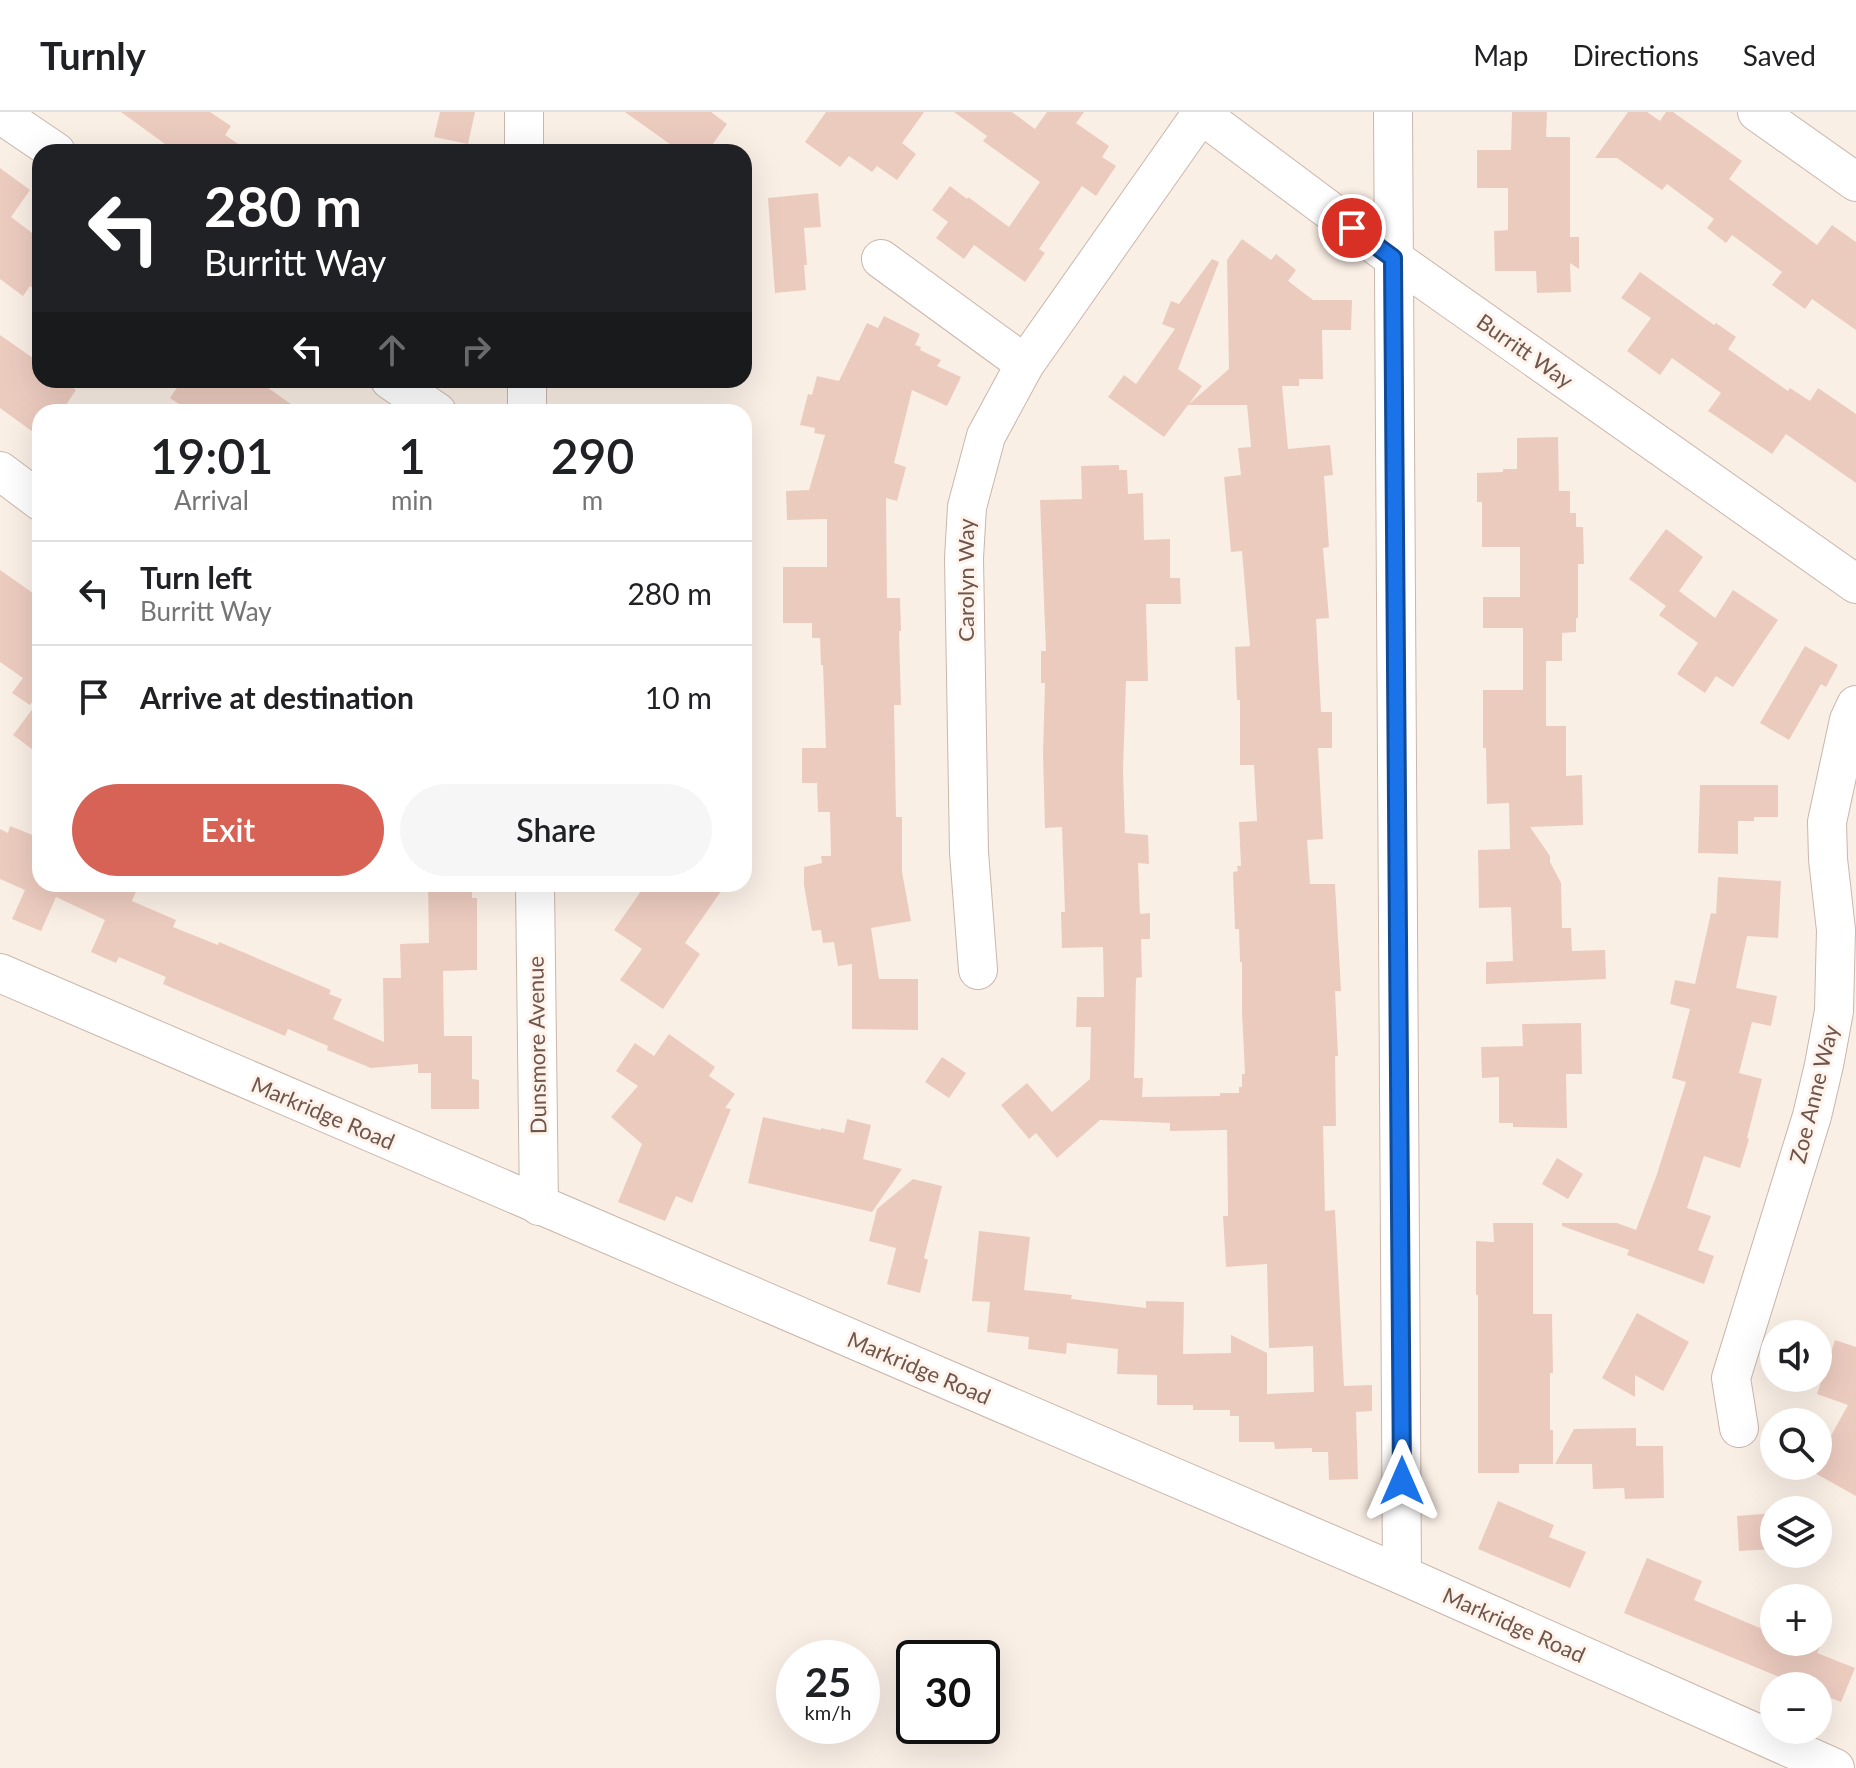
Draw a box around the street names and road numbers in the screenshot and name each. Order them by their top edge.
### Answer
street label: Burritt Way [1472,308,1579,394]
street label: Carolyn Way [952,518,979,642]
street label: Dunsmore Avenue [521,956,552,1134]
street label: Zoe Anne Way [1783,1021,1844,1166]
street label: Markridge Road [247,1070,399,1155]
street label: Markridge Road [843,1325,995,1410]
street label: Markridge Road [1439,1581,1590,1668]

